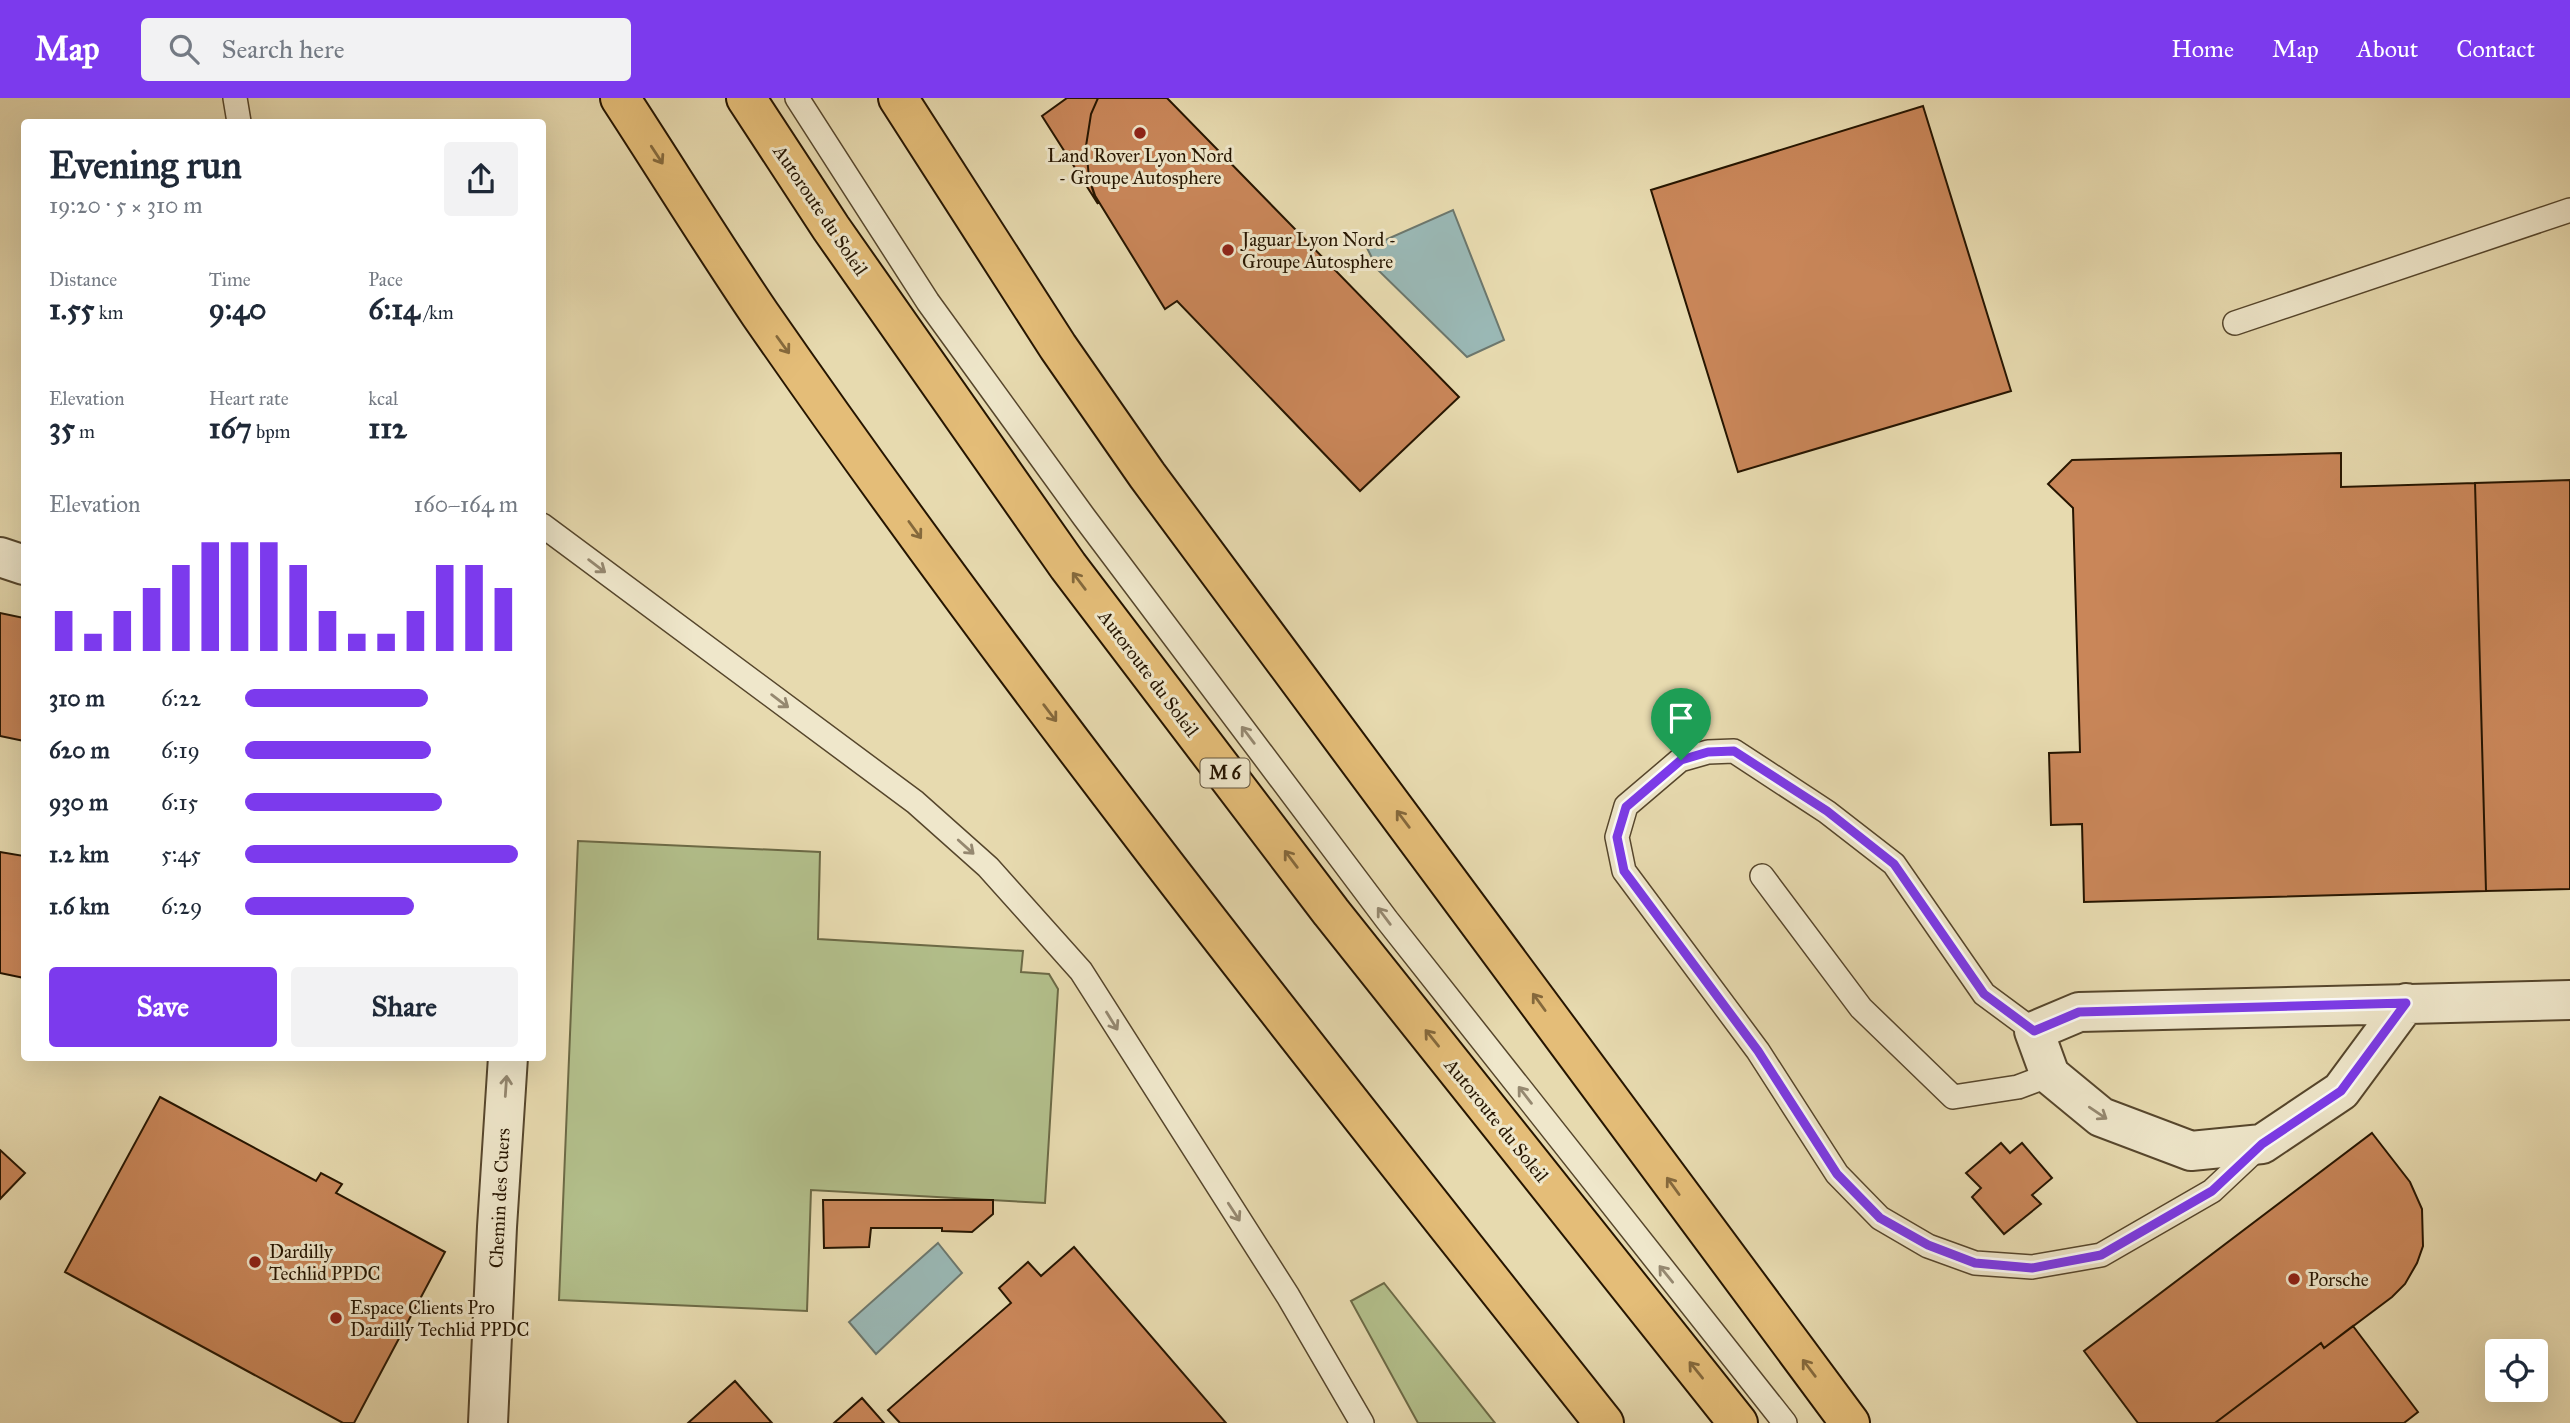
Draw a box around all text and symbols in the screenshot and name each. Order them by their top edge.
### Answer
search box [141,18,631,81]
text: Map [35,29,99,69]
icon: search [165,30,203,68]
text: Search here [221,33,345,65]
text: Home [2171,34,2234,64]
text: Map [2272,34,2319,64]
text: About [2357,34,2418,64]
text: Contact [2456,34,2535,64]
marker: Land Rover Lyon Nord - Groupe Autosphere [1132,125,1148,141]
street label: Autoroute du Soleil [768,140,873,281]
text: Evening run [49,142,242,188]
button: share [444,142,518,216]
place label: Land Rover Lyon Nord - Groupe Autosphere [1047,144,1233,189]
one-way arrow [650,145,664,164]
text: 19:20 · 5 × 310 m [49,191,203,219]
place label: Jaguar Lyon Nord - Groupe Autosphere [1240,228,1396,273]
marker: Jaguar Lyon Nord - Groupe Autosphere [1220,242,1236,258]
text: Distance [49,268,117,291]
text: Time [209,268,251,291]
text: Pace [368,268,403,291]
text: 1.55 [49,291,95,327]
text: 9:40 [209,291,267,327]
text: 6:14 [368,291,420,327]
text: km [95,301,123,324]
text: /km [420,301,454,324]
one-way arrow [776,335,790,354]
text: Elevation [49,387,124,410]
text: Heart rate [209,387,289,410]
text: kcal [368,387,398,410]
text: 35 [49,410,75,446]
text: 167 [209,410,252,446]
text: 112 [368,410,407,446]
text: m [75,420,95,443]
text: bpm [252,420,291,443]
text: Elevation [49,490,140,518]
text: 160–164 m [414,490,518,518]
one-way arrow [908,520,922,539]
one-way arrow [587,558,606,573]
one-way arrow [1072,572,1087,591]
street label: Autoroute du Soleil [1093,605,1204,742]
text: 310 m [49,684,105,712]
text: 6:22 [161,684,201,712]
pin [1651,688,1711,760]
one-way arrow [770,694,789,708]
icon: arrive [1662,699,1700,737]
one-way arrow [1043,703,1057,722]
one-way arrow [1240,726,1255,744]
text: 620 m [49,736,110,764]
text: 6:19 [161,736,200,764]
road number: M 6 [1200,758,1250,788]
text: 930 m [49,788,108,816]
text: 6:15 [161,788,198,816]
one-way arrow [1396,811,1411,829]
one-way arrow [957,839,975,855]
text: 1.2 km [49,840,109,868]
text: 5:45 [161,840,201,868]
one-way arrow [1284,851,1299,869]
text: 1.6 km [49,892,110,920]
text: 6:29 [161,892,202,920]
one-way arrow [1377,908,1392,926]
button: Save [49,967,277,1047]
button: Share [291,967,518,1047]
one-way arrow [1531,993,1546,1012]
one-way arrow [1105,1010,1119,1030]
one-way arrow [1424,1030,1439,1048]
street label: Autoroute du Soleil [1439,1053,1554,1187]
one-way arrow [499,1075,512,1098]
one-way arrow [1517,1087,1532,1105]
one-way arrow [2088,1106,2107,1120]
street label: Chemin des Cuers [484,1127,515,1269]
one-way arrow [1665,1177,1680,1196]
one-way arrow [1228,1202,1242,1222]
place label: Dardilly Techlid PPDC [269,1240,381,1285]
marker: Dardilly Techlid PPDC [247,1254,263,1270]
one-way arrow [1658,1265,1673,1284]
place label: Porsche [2308,1268,2369,1291]
marker: Porsche [2286,1271,2302,1287]
place label: Espace Clients Pro Dardilly Techlid PPDC [350,1296,529,1341]
marker: Espace Clients Pro Dardilly Techlid PPDC [328,1310,344,1326]
map controls [2485,1339,2548,1402]
button: locate [2485,1339,2548,1402]
one-way arrow [1802,1359,1817,1378]
one-way arrow [1688,1361,1703,1379]

